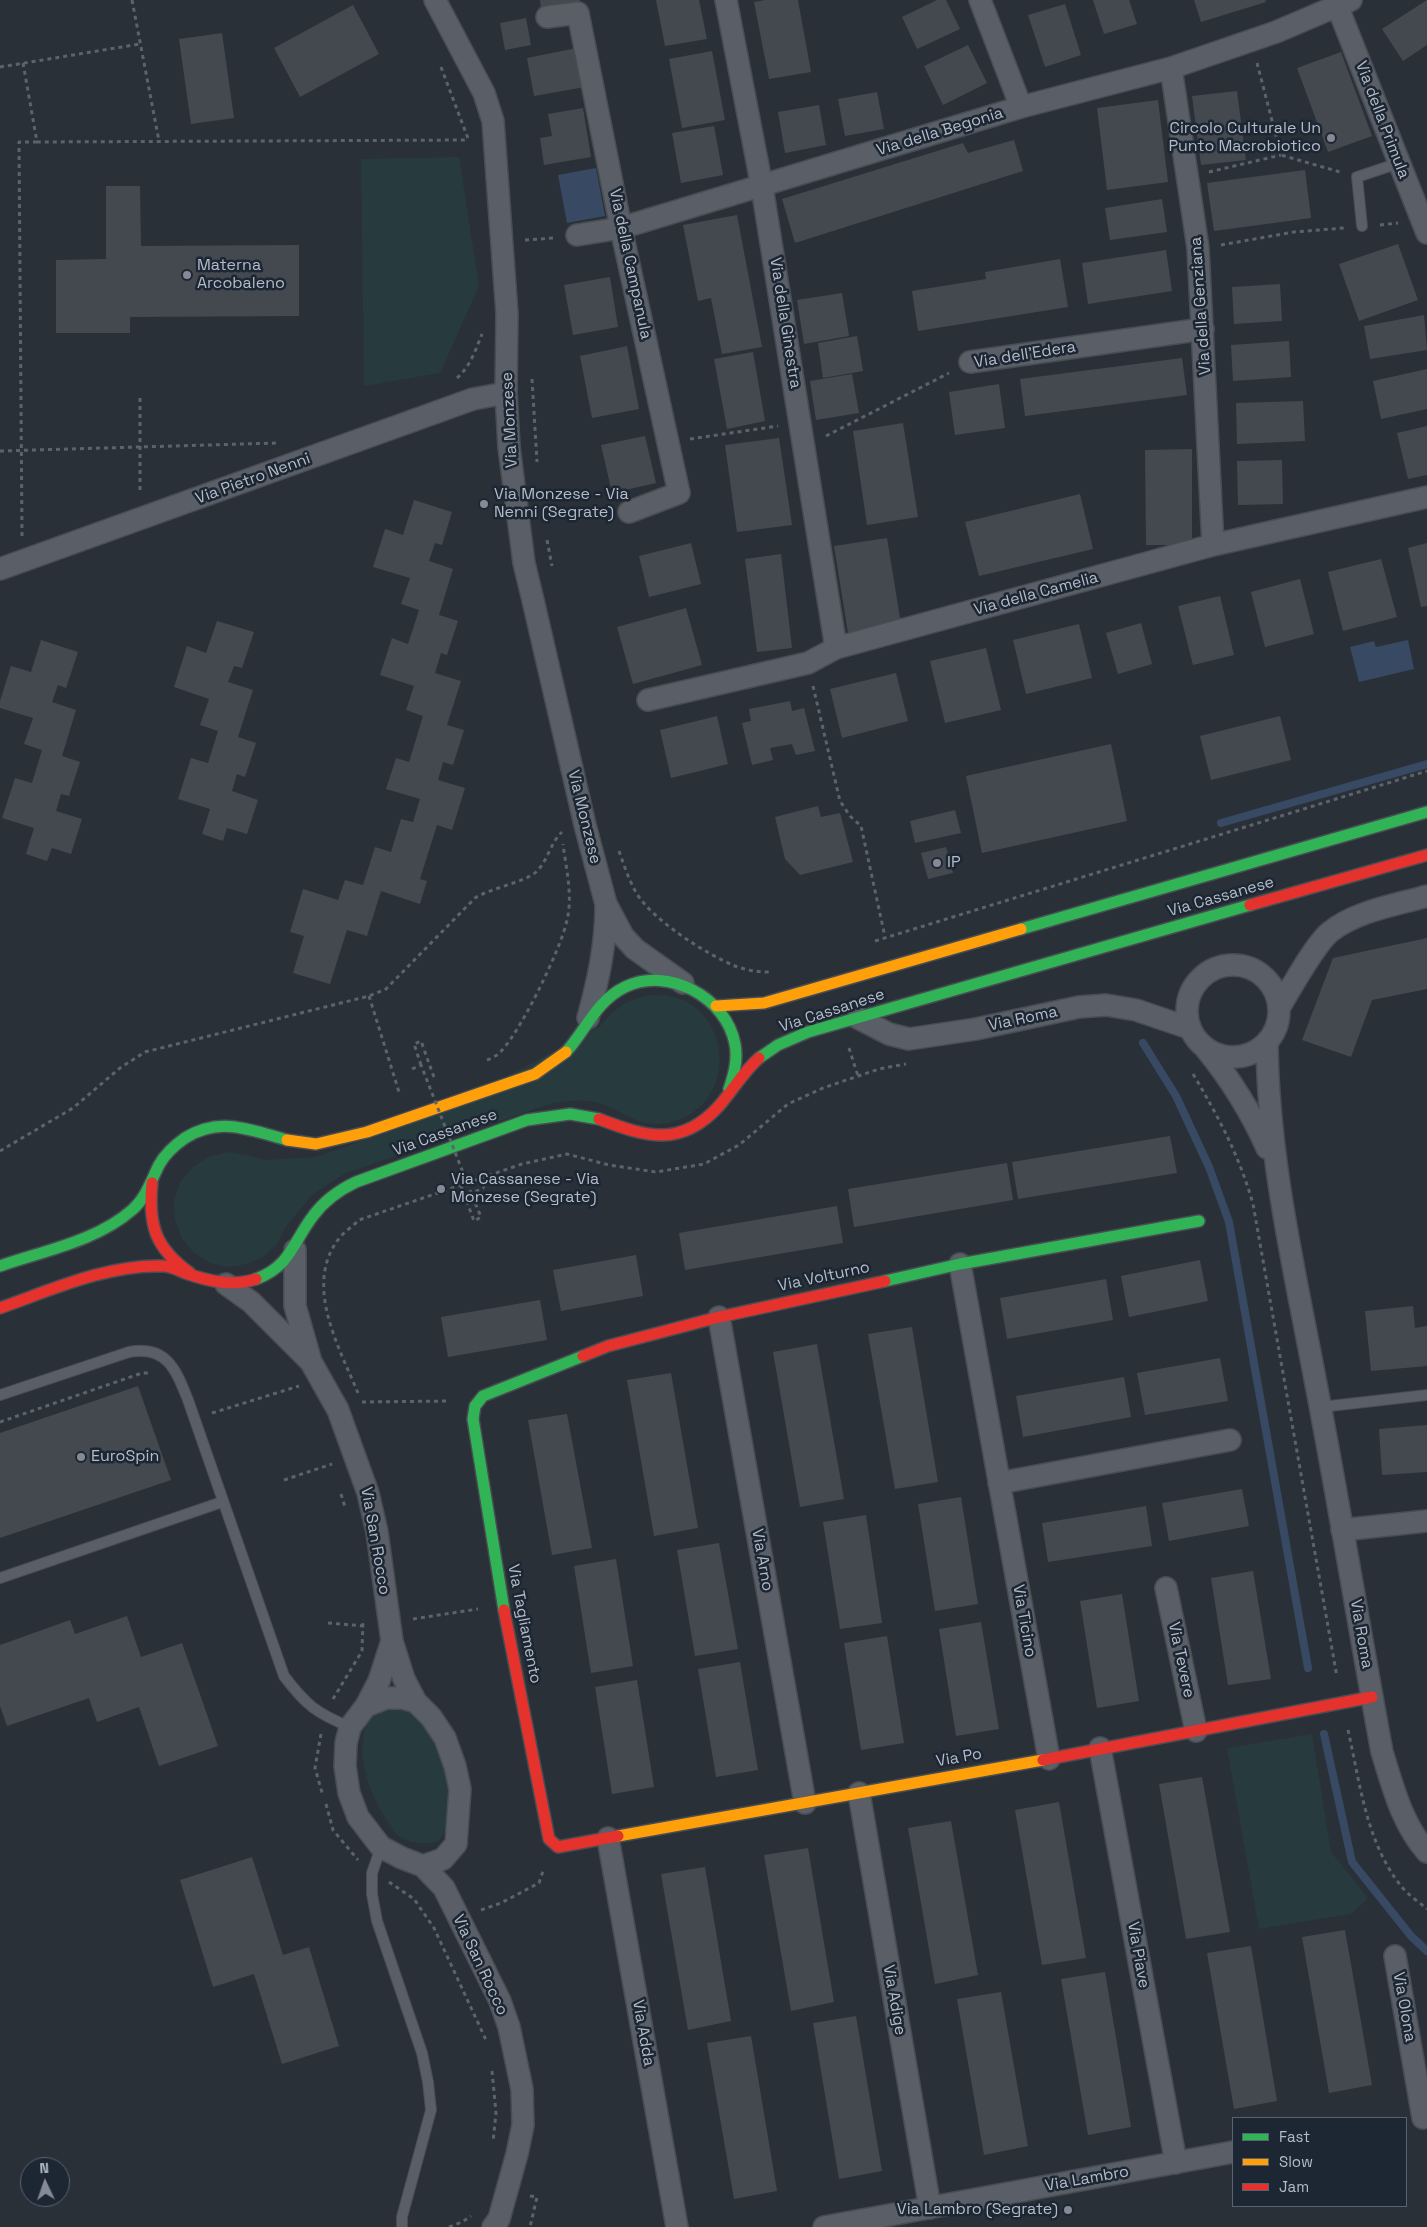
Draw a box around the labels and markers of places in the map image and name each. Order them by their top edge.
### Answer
place label: Circolo Culturale Un Punto Macrobiotico [1168,119,1321,157]
marker: Circolo Culturale Un Punto Macrobiotico [1325,132,1337,144]
place label: Materna Arcobaleno [197,256,285,294]
marker: Materna Arcobaleno [181,269,193,281]
place label: Via Monzese - Via Nenni (Segrate) [494,485,629,523]
marker: Via Monzese - Via Nenni (Segrate) [478,498,490,510]
place label: IP [947,853,961,873]
marker: IP [931,857,943,869]
place label: Via Cassanese - Via Monzese (Segrate) [451,1170,599,1208]
marker: Via Cassanese - Via Monzese (Segrate) [435,1183,447,1195]
place label: EuroSpin [91,1447,159,1467]
marker: EuroSpin [75,1451,87,1463]
place label: Via Lambro (Segrate) [897,2200,1058,2220]
marker: Via Lambro (Segrate) [1062,2204,1074,2216]

